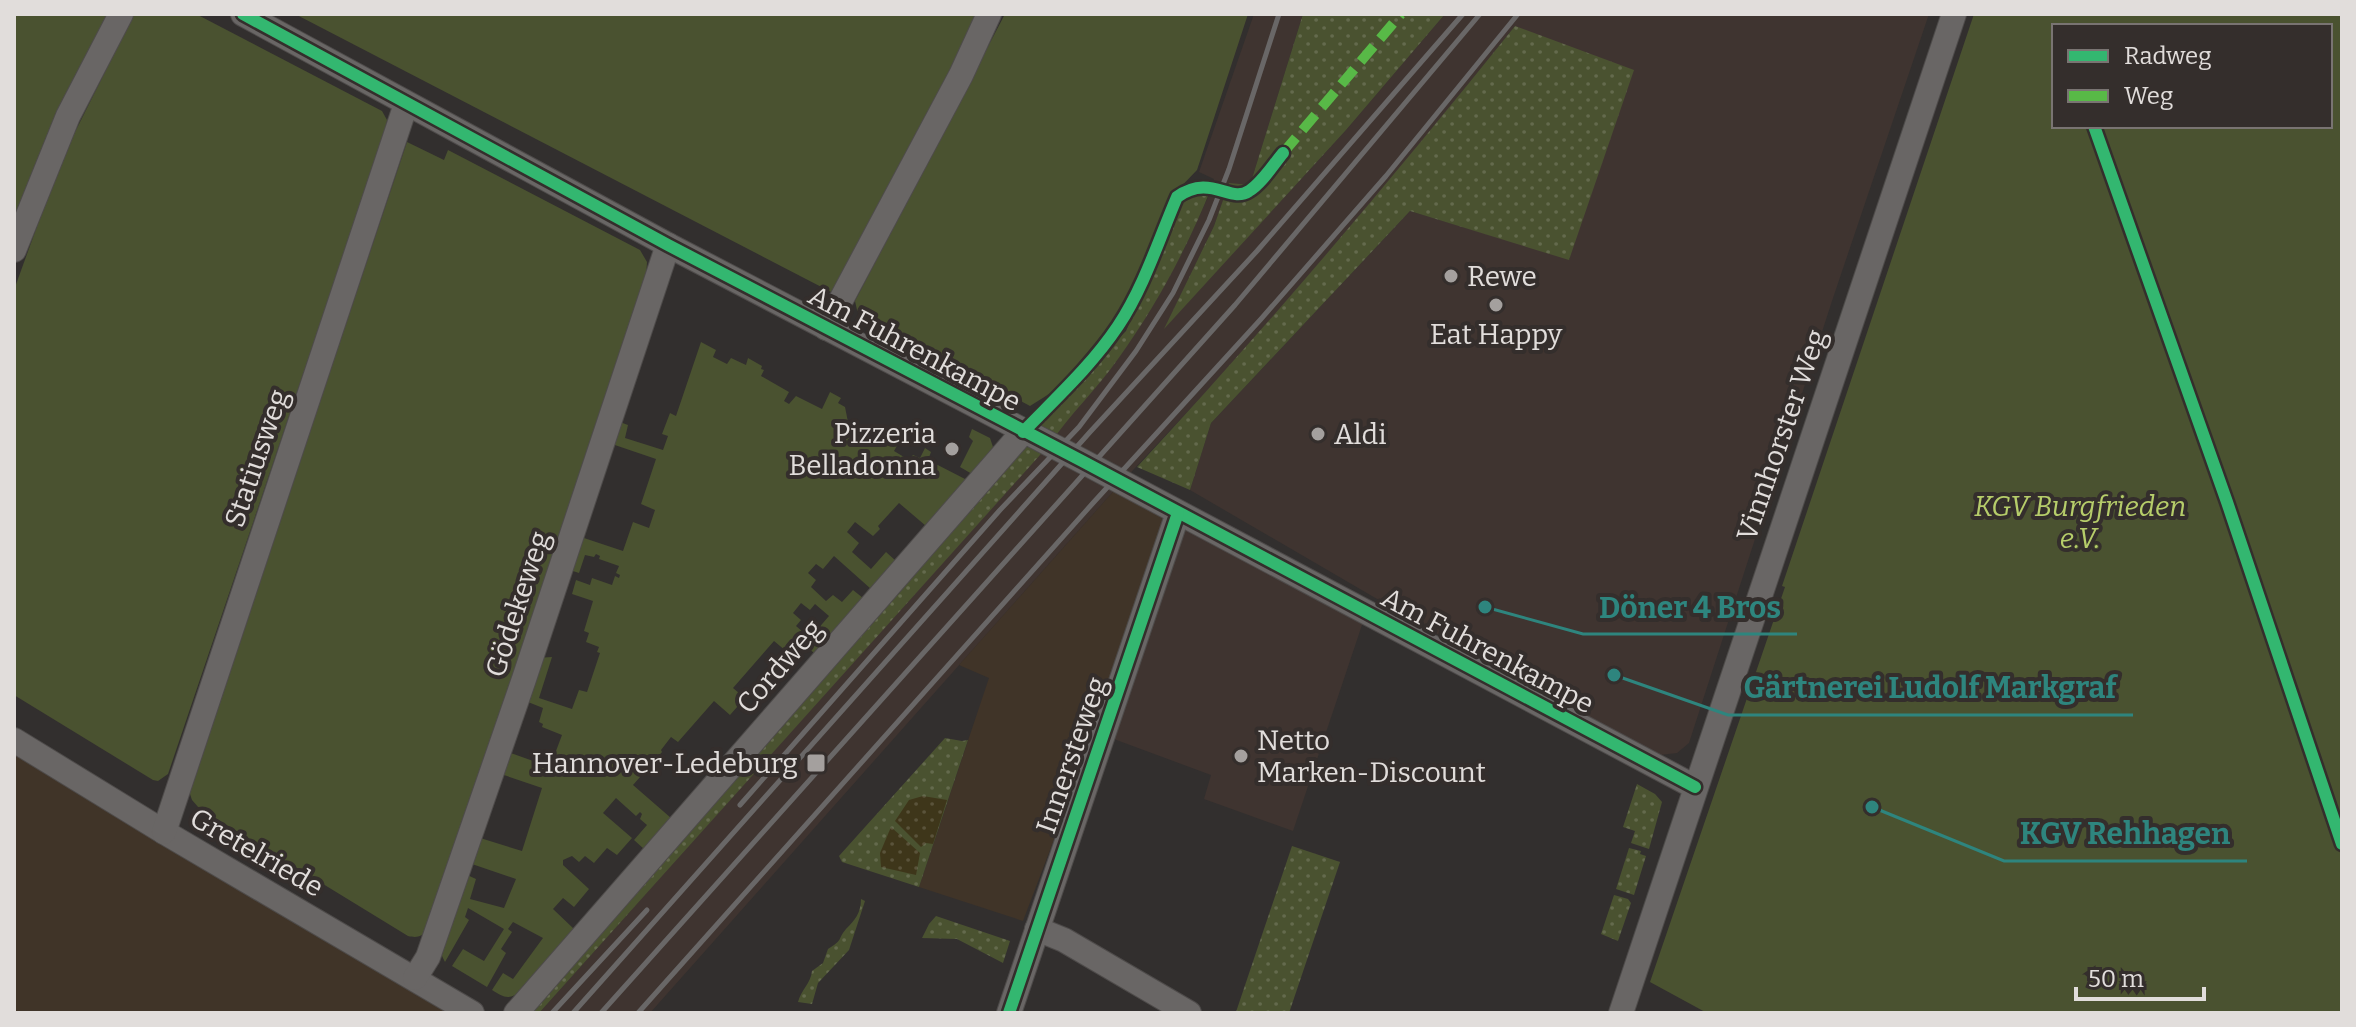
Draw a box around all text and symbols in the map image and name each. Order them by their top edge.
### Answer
legend [2052,24,2332,128]
text: Radweg [2124,42,2212,70]
text: Weg [2124,82,2173,110]
place label: Rewe [1467,260,1537,293]
marker: Rewe [1442,267,1460,285]
street label: Am Fuhrenkampe [803,279,1027,418]
marker: Eat Happy [1487,296,1505,314]
place label: Eat Happy [1430,318,1563,351]
street label: Vinnhorster Weg [1730,325,1833,545]
street label: Statiusweg [218,385,295,531]
place label: Pizzeria Belladonna [788,417,936,482]
place label: Aldi [1334,418,1387,451]
marker: Aldi [1309,425,1327,443]
marker: Pizzeria Belladonna [943,440,961,458]
park label: KGV Burgfrieden e.V. [1974,490,2186,555]
street label: Gödekeweg [478,527,557,681]
callout: Döner 4 Bros [1583,580,1797,634]
street label: Am Fuhrenkampe [1376,581,1600,720]
text: Döner 4 Bros [1599,590,1781,626]
street label: Cordweg [730,612,829,720]
callout: Gärtnerei Ludolf Markgraf [1728,661,2133,715]
text: Gärtnerei Ludolf Markgraf [1743,670,2118,706]
street label: Innersteweg [1029,673,1114,838]
place label: Netto Marken-Discount [1257,724,1486,789]
place label: Hannover-Ledeburg [532,747,798,780]
marker: Netto Marken-Discount [1232,747,1250,765]
marker: Hannover-Ledeburg [805,752,827,774]
street label: Gretelriede [184,801,329,904]
callout: KGV Rehhagen [2004,807,2247,861]
text: KGV Rehhagen [2020,816,2231,852]
scale bar [2076,951,2204,1001]
text: 50 m [2088,965,2144,993]

